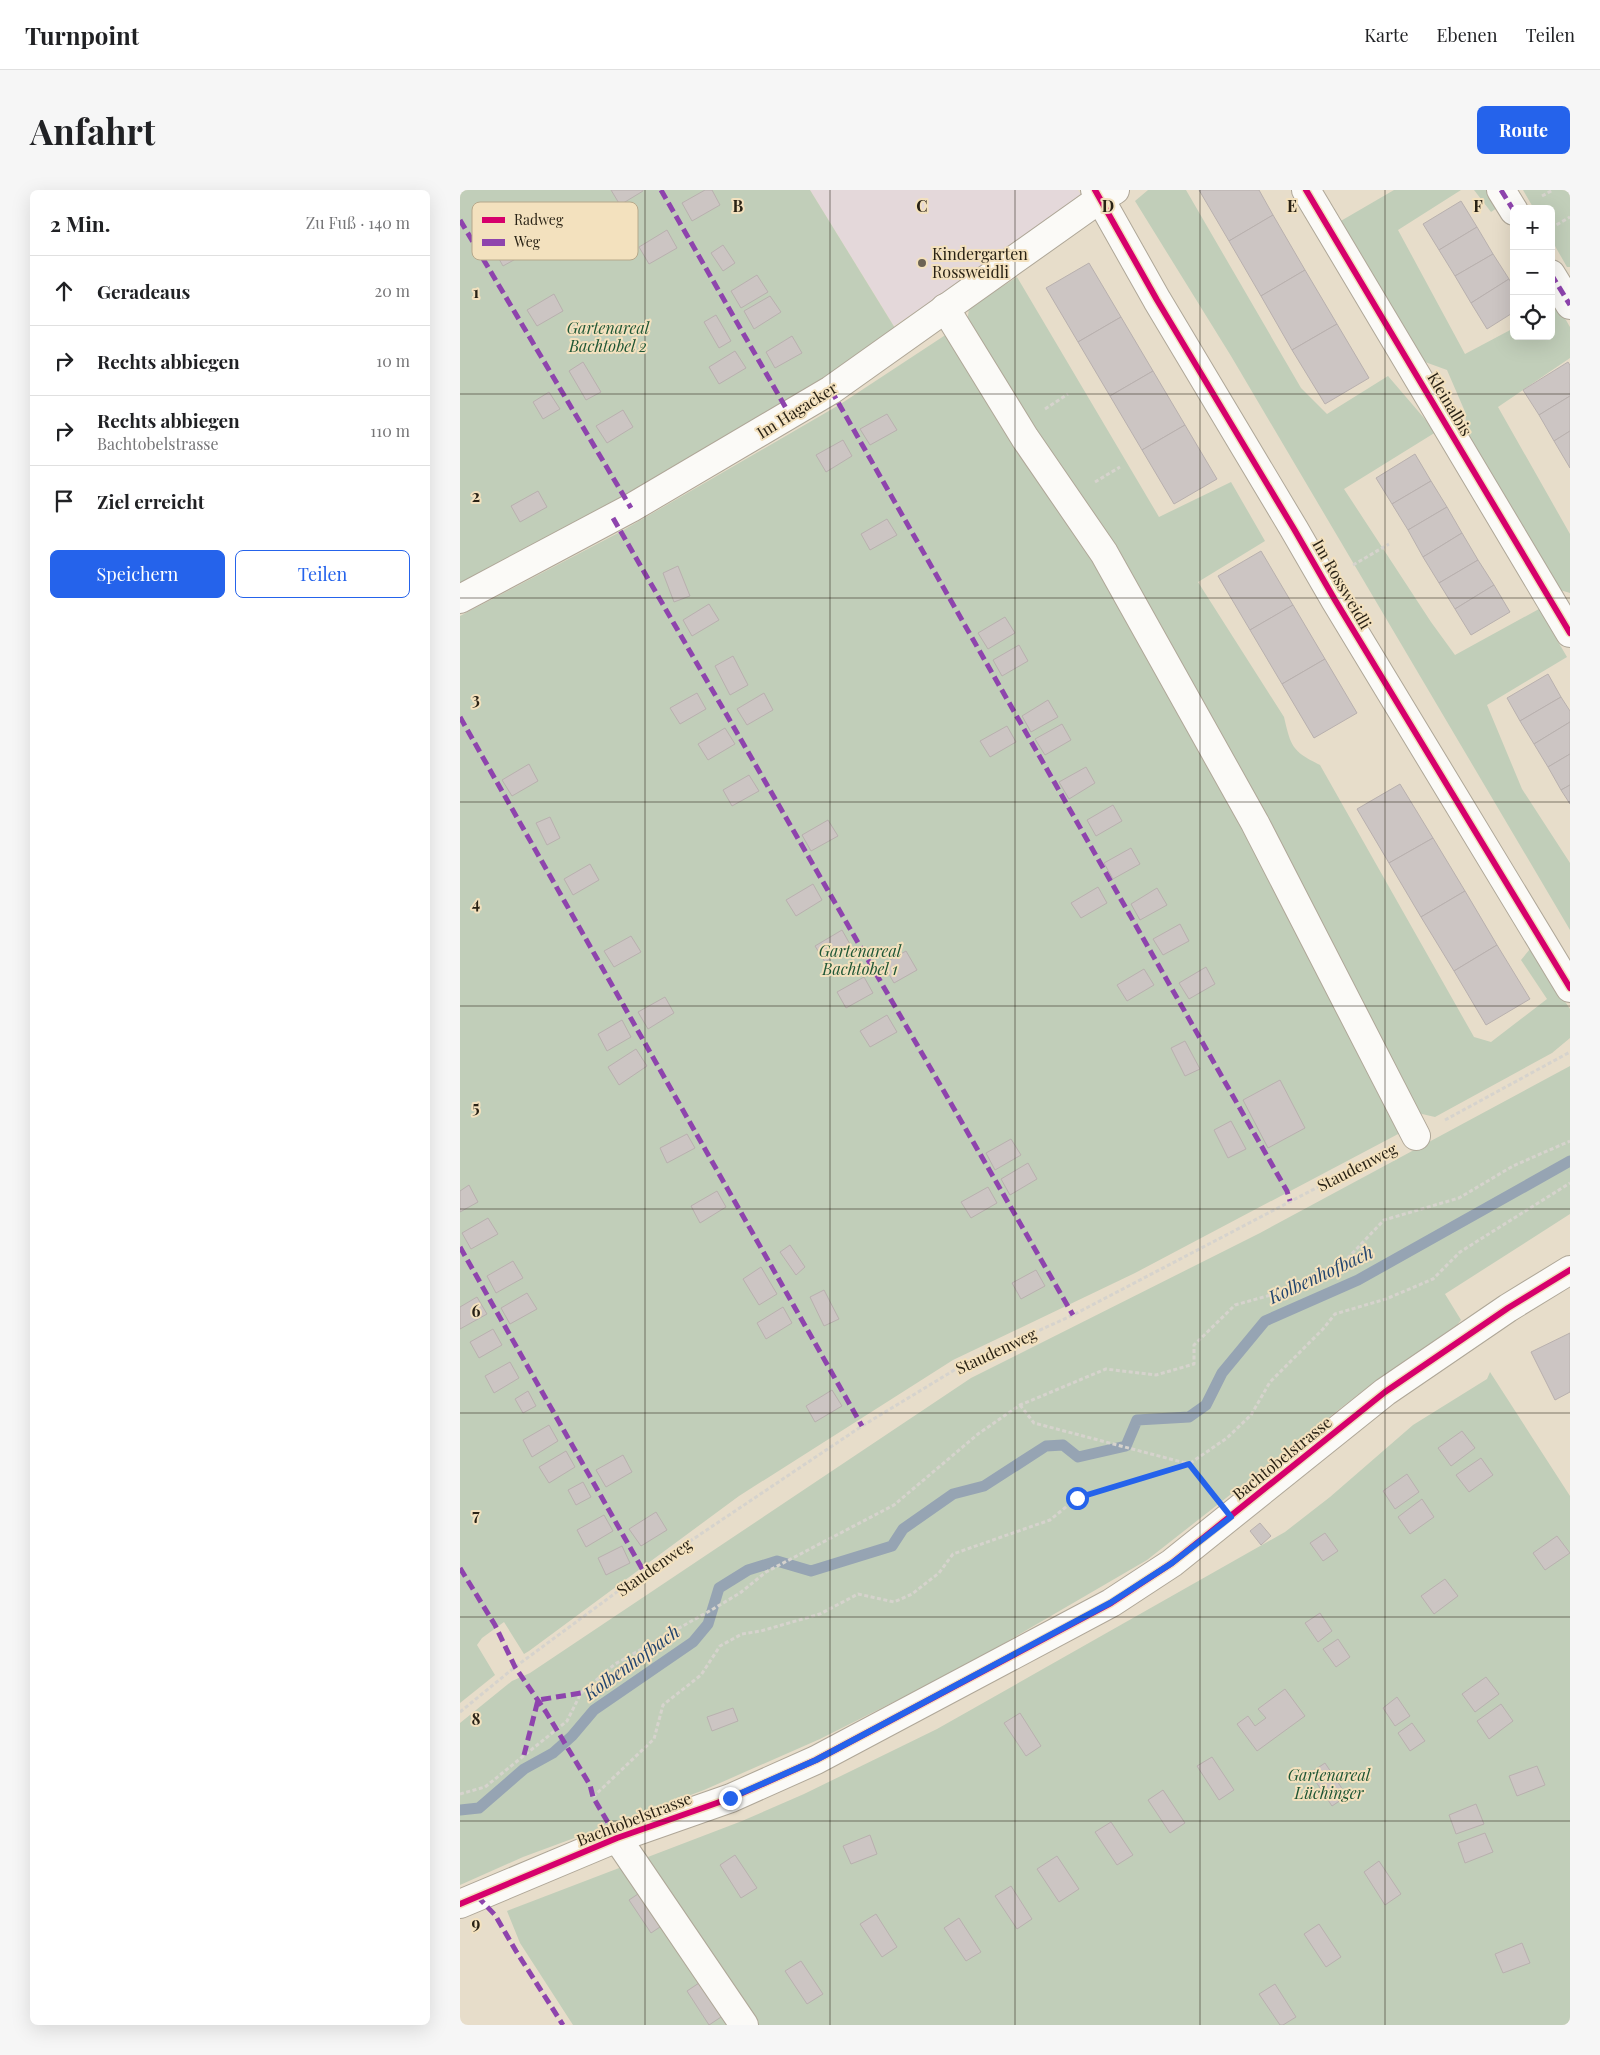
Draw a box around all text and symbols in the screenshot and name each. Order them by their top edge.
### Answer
text: Turnpoint [25,19,139,51]
text: Karte [1364,23,1409,47]
text: Ebenen [1437,23,1497,47]
text: Teilen [1525,23,1575,47]
button: Route [1477,106,1570,154]
text: Anfahrt [30,107,155,154]
text: B [733,195,744,216]
text: C [916,195,928,216]
text: D [1102,195,1114,216]
text: E [1287,195,1297,216]
text: F [1473,195,1483,216]
legend [472,202,638,260]
map controls [1510,205,1555,340]
button: + [1510,205,1555,250]
text: 2 Min. [50,209,110,237]
text: Radweg [514,210,564,229]
text: Zu Fuß · 140 m [306,212,410,233]
text: Weg [513,232,541,251]
place label: Kindergarten Rossweidli [932,243,1028,282]
button: − [1510,250,1555,295]
marker: Kindergarten Rossweidli [916,257,928,269]
icon: ahead [50,277,78,305]
text: Geradeaus [97,278,190,304]
text: 20 m [375,280,410,301]
text: 1 [473,281,479,302]
button: locate [1510,295,1555,340]
park label: Gartenareal Bachtobel 2 [567,317,650,356]
icon: right [50,347,78,375]
text: Rechts abbiegen [97,348,240,374]
text: 10 m [376,350,410,371]
street label: Kleinalbis [1423,368,1478,439]
street label: Im Hagacker [752,377,841,443]
text: Rechts abbiegen [97,407,240,433]
icon: right [50,417,78,445]
text: 110 m [370,420,410,441]
text: Bachtobelstrasse [97,433,219,454]
text: 2 [472,485,480,506]
icon: arrive [50,487,78,515]
text: Ziel erreicht [97,488,205,514]
street label: Im Rossweidli [1308,535,1377,633]
button: Speichern [50,550,225,598]
button: Teilen [235,550,410,598]
text: 3 [472,688,480,709]
text: 4 [472,892,480,913]
park label: Gartenareal Bachtobel 1 [819,940,902,979]
text: 5 [472,1096,480,1117]
street label: Staudenweg [1313,1137,1401,1196]
water label: Kolbenhofbach [1263,1239,1377,1309]
text: 6 [472,1300,481,1321]
street label: Staudenweg [952,1322,1040,1378]
street label: Bachtobelstrasse [1228,1411,1336,1504]
route start [1066,1487,1089,1510]
text: 7 [472,1504,480,1525]
street label: Staudenweg [612,1533,696,1600]
water label: Kolbenhofbach [578,1619,684,1706]
text: 8 [472,1708,481,1729]
park label: Gartenareal Lüchinger [1288,1764,1371,1803]
street label: Bachtobelstrasse [573,1787,694,1850]
route end [719,1787,742,1810]
text: 9 [472,1912,481,1933]

